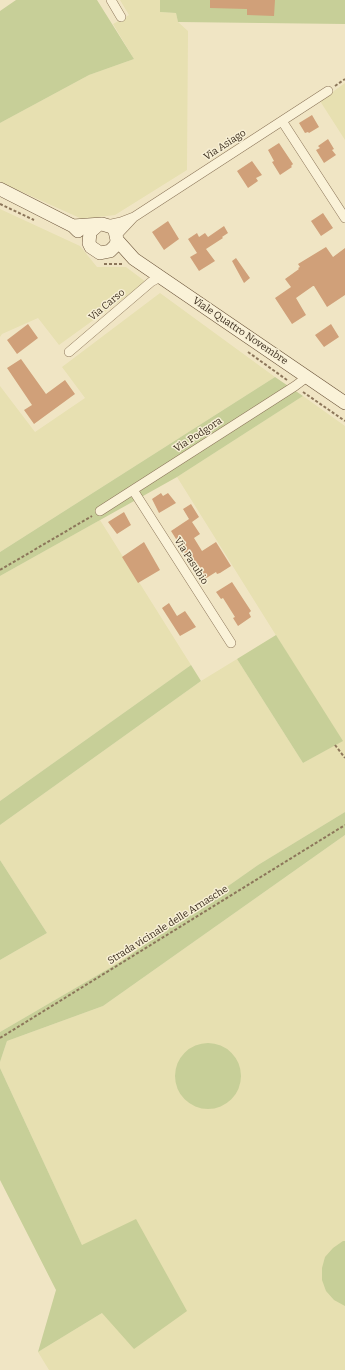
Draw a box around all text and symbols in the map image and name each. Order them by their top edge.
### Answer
street label: Via Asiago [202,127,248,163]
street label: Via Carso [87,286,127,324]
street label: Viale Quattro Novembre [190,295,290,367]
street label: Via Podgora [172,415,224,455]
street label: Via Pasubio [171,535,211,587]
street label: Strada vicinale delle Arnasche [106,883,230,967]

